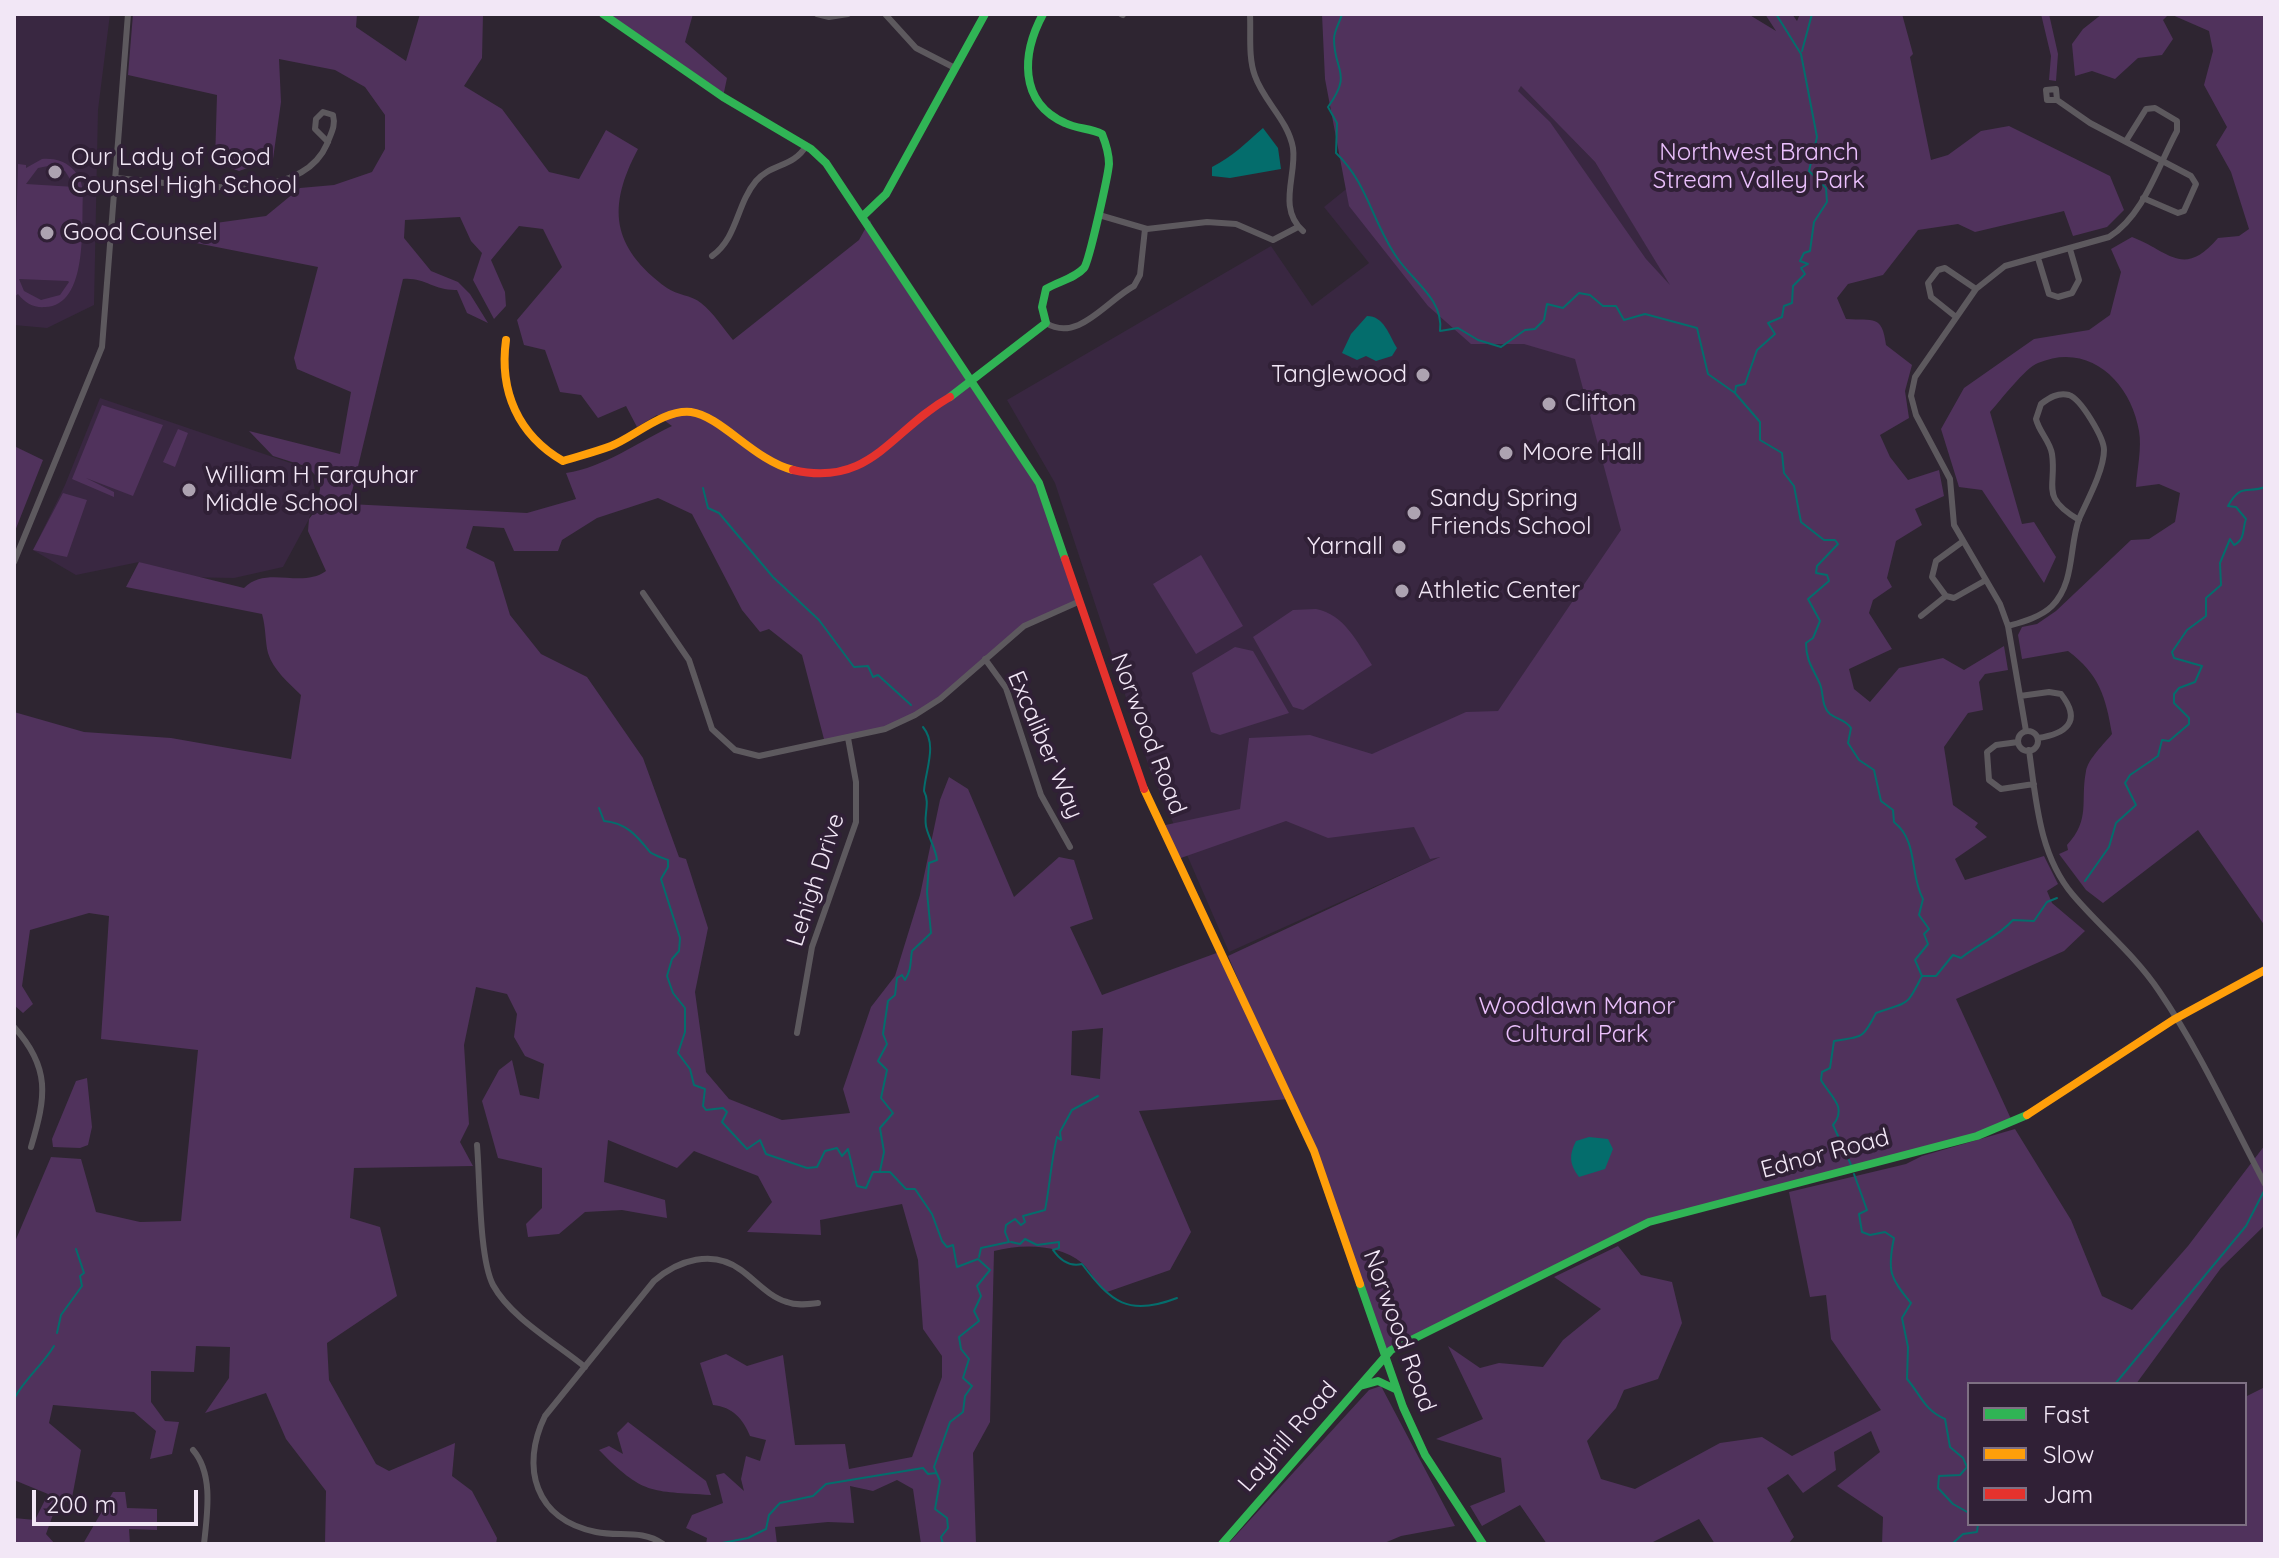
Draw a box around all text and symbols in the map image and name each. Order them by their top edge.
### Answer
park label: Northwest Branch Stream Valley Park [1653,139,1865,195]
place label: Our Lady of Good Counsel High School [71,144,297,200]
marker: Our Lady of Good Counsel High School [46,163,64,181]
place label: Good Counsel [63,219,218,247]
marker: Good Counsel [38,224,56,242]
place label: Tanglewood [1271,361,1407,389]
marker: Tanglewood [1414,366,1432,384]
place label: Clifton [1565,390,1636,418]
marker: Clifton [1540,395,1558,413]
place label: Moore Hall [1522,439,1643,467]
marker: Moore Hall [1497,444,1515,462]
place label: William H Farquhar Middle School [205,462,418,518]
marker: William H Farquhar Middle School [180,481,198,499]
place label: Sandy Spring Friends School [1430,485,1592,541]
marker: Sandy Spring Friends School [1405,504,1423,522]
place label: Yarnall [1307,533,1383,561]
marker: Yarnall [1390,538,1408,556]
place label: Athletic Center [1418,577,1580,605]
marker: Athletic Center [1393,582,1411,600]
street label: Norwood Road [1104,649,1192,819]
street label: Excaliber Way [1001,667,1089,823]
street label: Lehigh Drive [781,810,851,950]
park label: Woodlawn Manor Cultural Park [1479,993,1675,1049]
street label: Ednor Road [1758,1123,1892,1185]
street label: Norwood Road [1356,1246,1442,1416]
street label: Layhill Road [1232,1376,1344,1498]
legend [1967,1382,2247,1526]
text: Fast [2043,1399,2090,1429]
text: Slow [2043,1439,2094,1469]
scale bar [36,1474,202,1524]
text: Jam [2043,1479,2093,1509]
text: 200 m [46,1489,116,1519]

